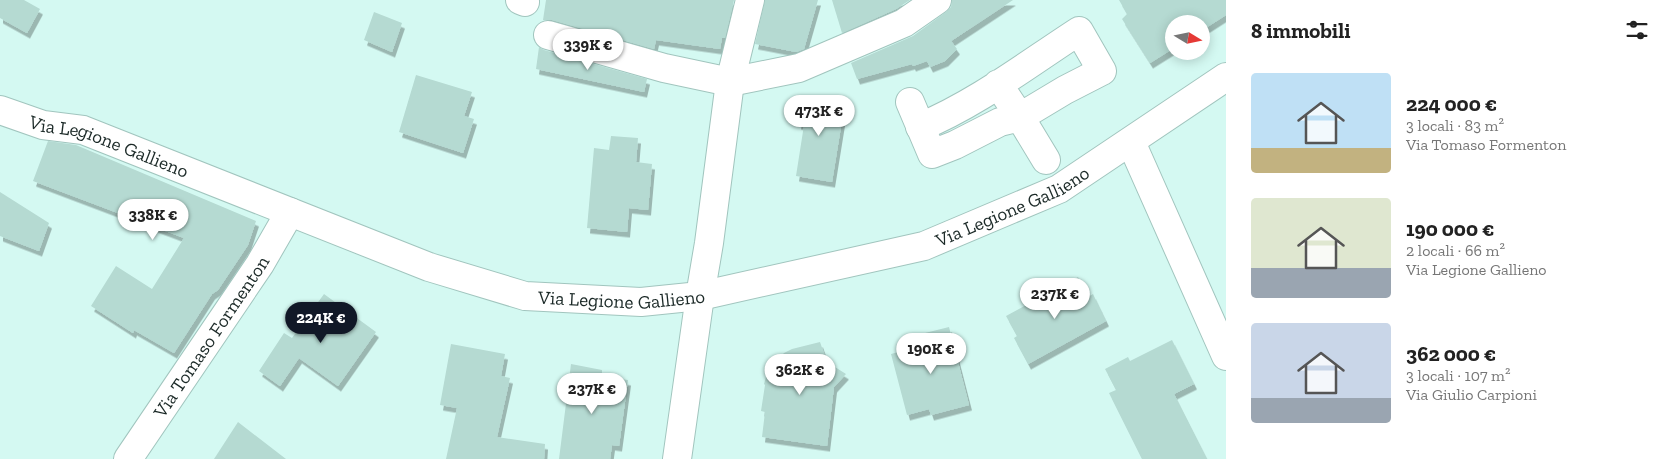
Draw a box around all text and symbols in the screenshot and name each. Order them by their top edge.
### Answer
north arrow [1165,15,1210,60]
map controls [1165,15,1210,60]
icon: filters [1623,16,1651,44]
text: 8 immobili [1251,18,1350,43]
pin: 339K € [547,28,629,71]
text: 339K € [564,35,612,54]
text: 224 000 € [1406,91,1497,116]
icon: home [1291,93,1351,153]
pin: 473K € [778,94,860,137]
text: 473K € [795,101,843,120]
street label: Via Legione Gallieno [25,110,192,183]
text: 3 locali · 83 m² [1406,116,1504,135]
text: Via Tomaso Formenton [1406,135,1566,154]
street label: Via Legione Gallieno [931,161,1094,252]
pin: 338K € [112,198,194,241]
text: 338K € [129,205,177,224]
text: 190 000 € [1406,216,1494,241]
icon: home [1291,218,1351,278]
text: 2 locali · 66 m² [1406,241,1505,260]
street label: Via Tomaso Formenton [148,252,274,423]
text: Via Legione Gallieno [1406,260,1547,279]
pin: 237K € [1014,278,1096,320]
text: 237K € [1031,284,1079,303]
street label: Via Legione Gallieno [537,285,706,314]
pin: 224K € [280,302,362,344]
text: 224K € [296,308,346,327]
pin: 190K € [890,332,972,375]
text: 190K € [907,339,955,358]
text: 362 000 € [1406,341,1496,366]
icon: home [1291,343,1351,403]
pin: 362K € [759,354,841,396]
text: 362K € [776,360,824,379]
text: 3 locali · 107 m² [1406,366,1510,385]
pin: 237K € [551,372,633,415]
text: 237K € [568,379,616,398]
text: Via Giulio Carpioni [1406,385,1537,404]

